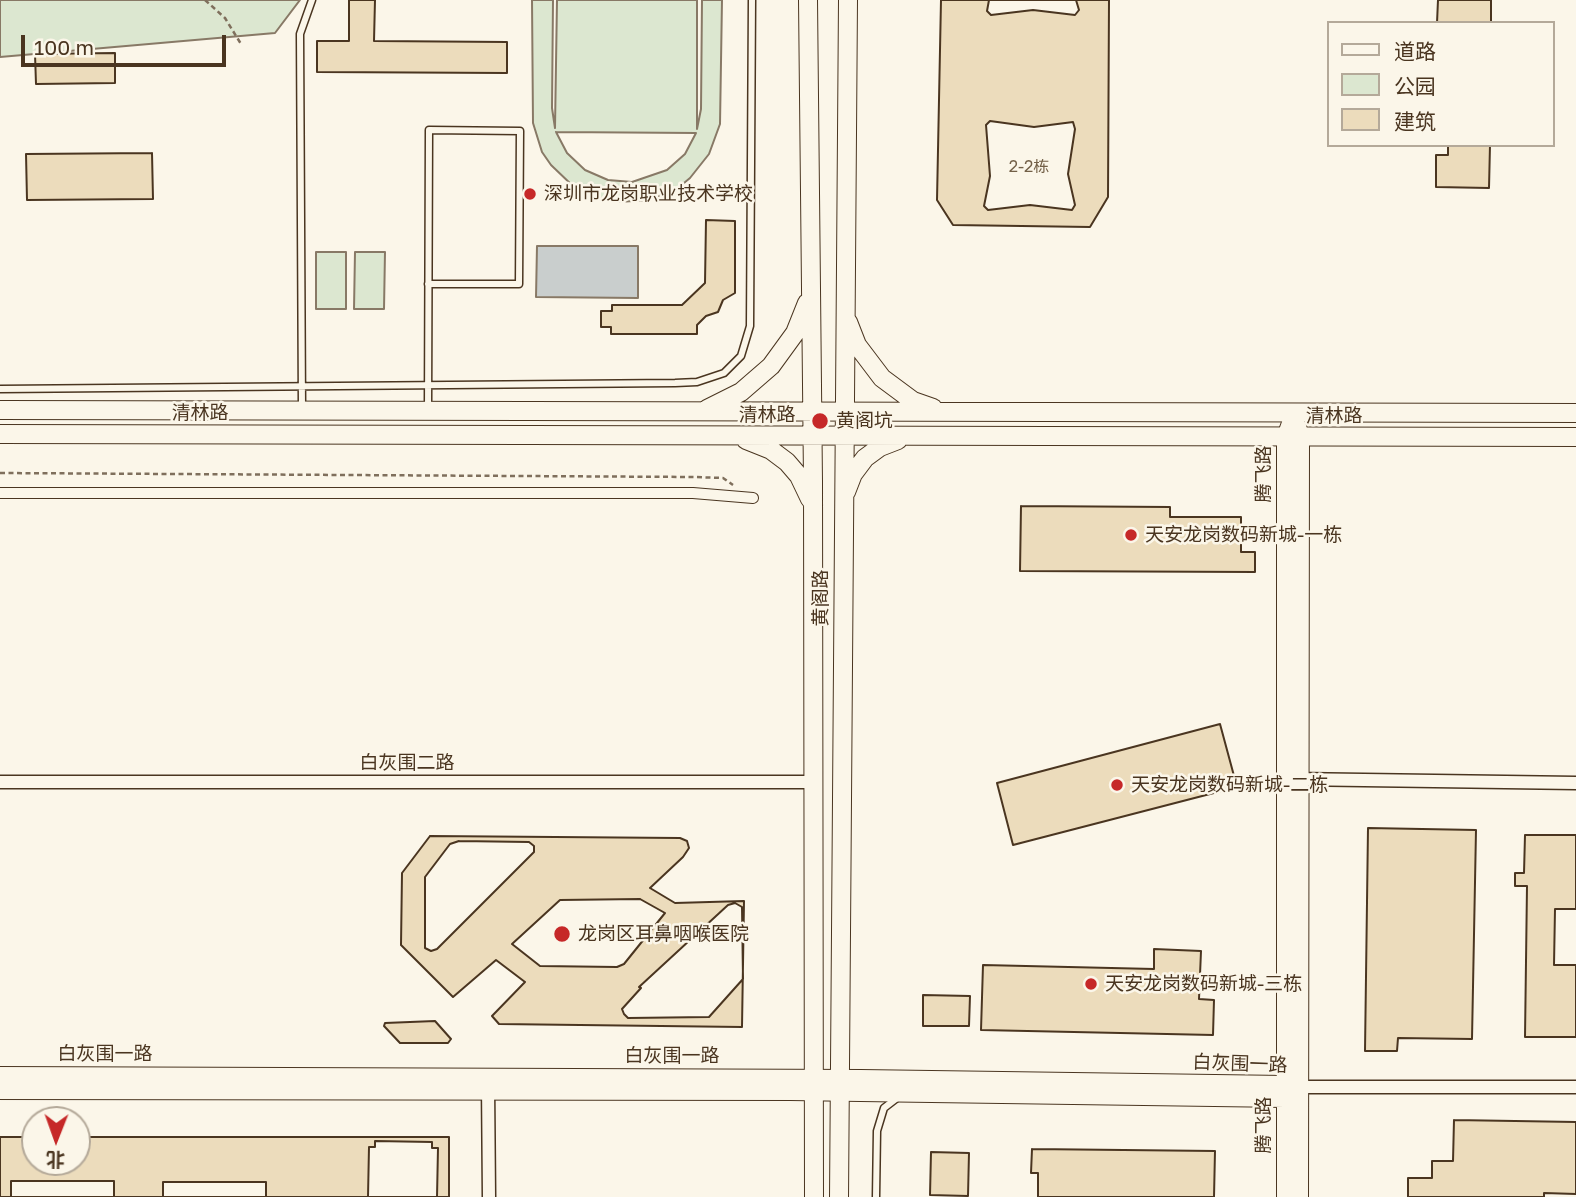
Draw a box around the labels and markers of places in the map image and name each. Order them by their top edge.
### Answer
place label: 深圳市龙岗职业技术学校 [544,183,753,205]
marker: 深圳市龙岗职业技术学校 [522,186,538,202]
place label: 黄阁坑 [836,410,893,432]
marker: 黄阁坑 [810,411,830,431]
place label: 天安龙岗数码新城-一栋 [1145,524,1342,546]
marker: 天安龙岗数码新城-一栋 [1123,527,1139,543]
place label: 天安龙岗数码新城-二栋 [1131,774,1328,796]
marker: 天安龙岗数码新城-二栋 [1109,777,1125,793]
place label: 龙岗区耳鼻咽喉医院 [578,923,749,945]
marker: 龙岗区耳鼻咽喉医院 [552,924,572,944]
place label: 天安龙岗数码新城-三栋 [1105,973,1302,995]
marker: 天安龙岗数码新城-三栋 [1083,976,1099,992]

